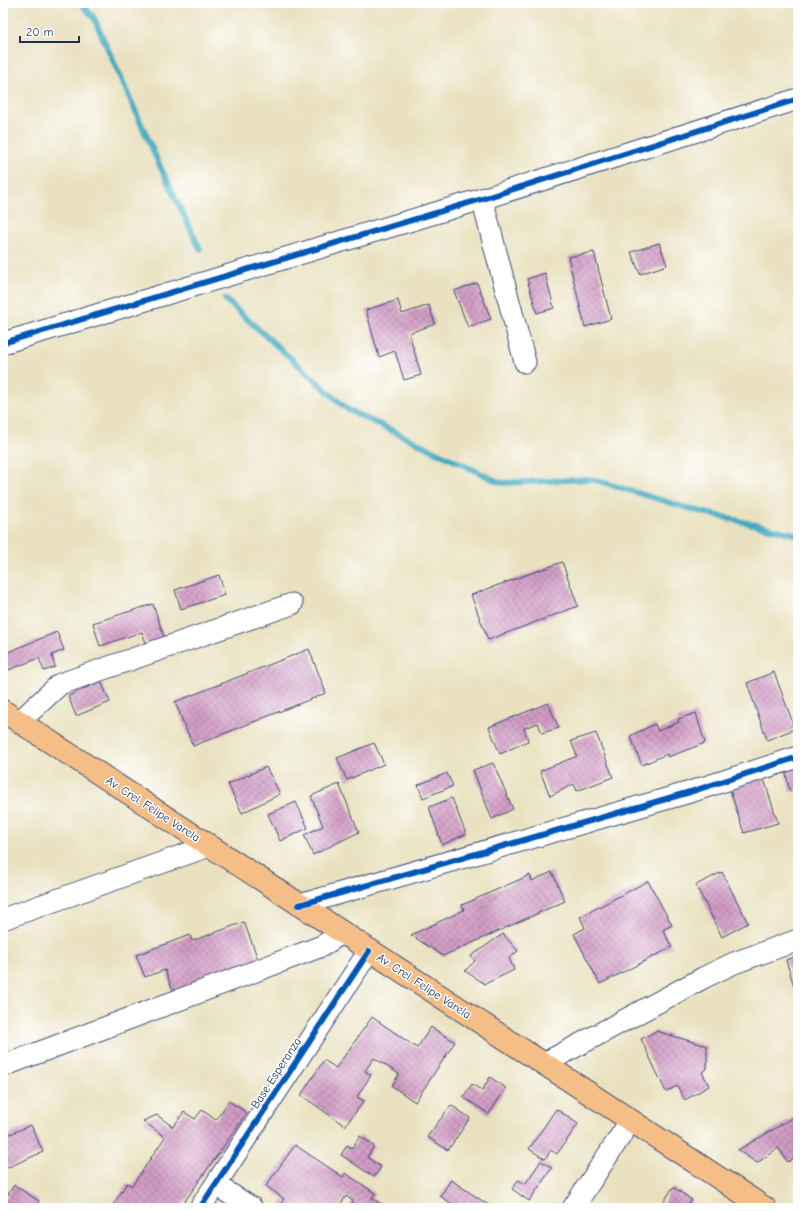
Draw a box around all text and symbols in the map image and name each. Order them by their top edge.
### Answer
scale bar [20,18,79,44]
text: 20 m [26,25,54,39]
street label: Av. Crel. Felipe Varela [103,773,203,845]
street label: Av. Crel. Felipe Varela [374,950,474,1022]
street label: Base Esperanza [248,1035,304,1111]

